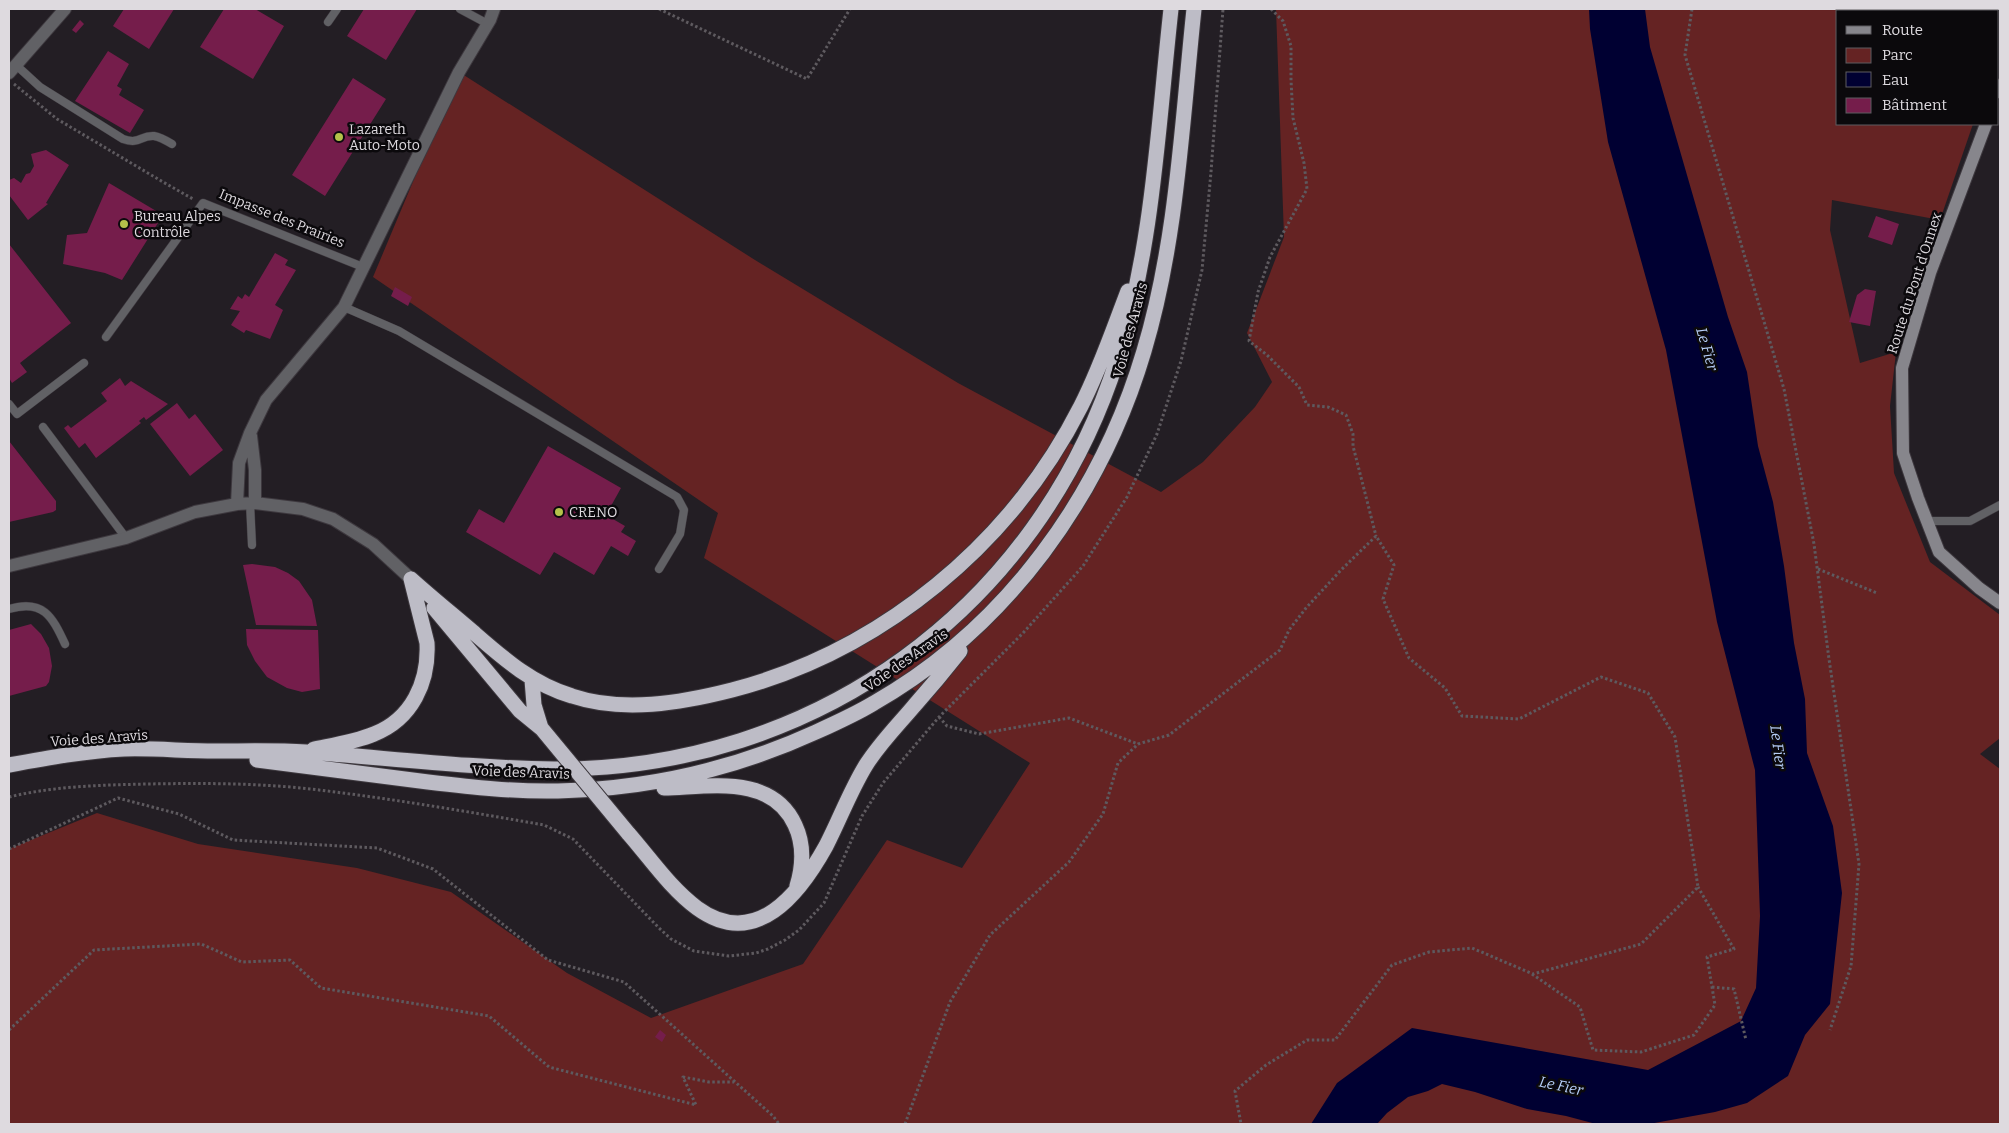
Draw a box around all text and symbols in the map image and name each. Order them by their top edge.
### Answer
legend [1836,10,1999,125]
text: Route [1882,21,1923,39]
text: Parc [1882,46,1913,64]
text: Eau [1882,71,1909,89]
text: Bâtiment [1882,96,1947,114]
place label: Lazareth Auto-Moto [349,121,420,154]
marker: Lazareth Auto-Moto [333,131,345,143]
street label: Impasse des Prairies [217,186,347,251]
place label: Bureau Alpes Contrôle [134,208,221,241]
street label: Route du Pont d'Onnex [1884,210,1945,356]
marker: Bureau Alpes Contrôle [118,218,130,230]
street label: Voie des Aravis [1110,281,1151,379]
water label: Le Fier [1692,325,1722,374]
place label: CRENO [569,504,617,521]
marker: CRENO [553,506,565,518]
street label: Voie des Aravis [861,625,951,695]
water label: Le Fier [1766,724,1790,771]
street label: Voie des Aravis [50,727,148,750]
street label: Voie des Aravis [472,762,570,783]
water label: Le Fier [1537,1073,1585,1100]

